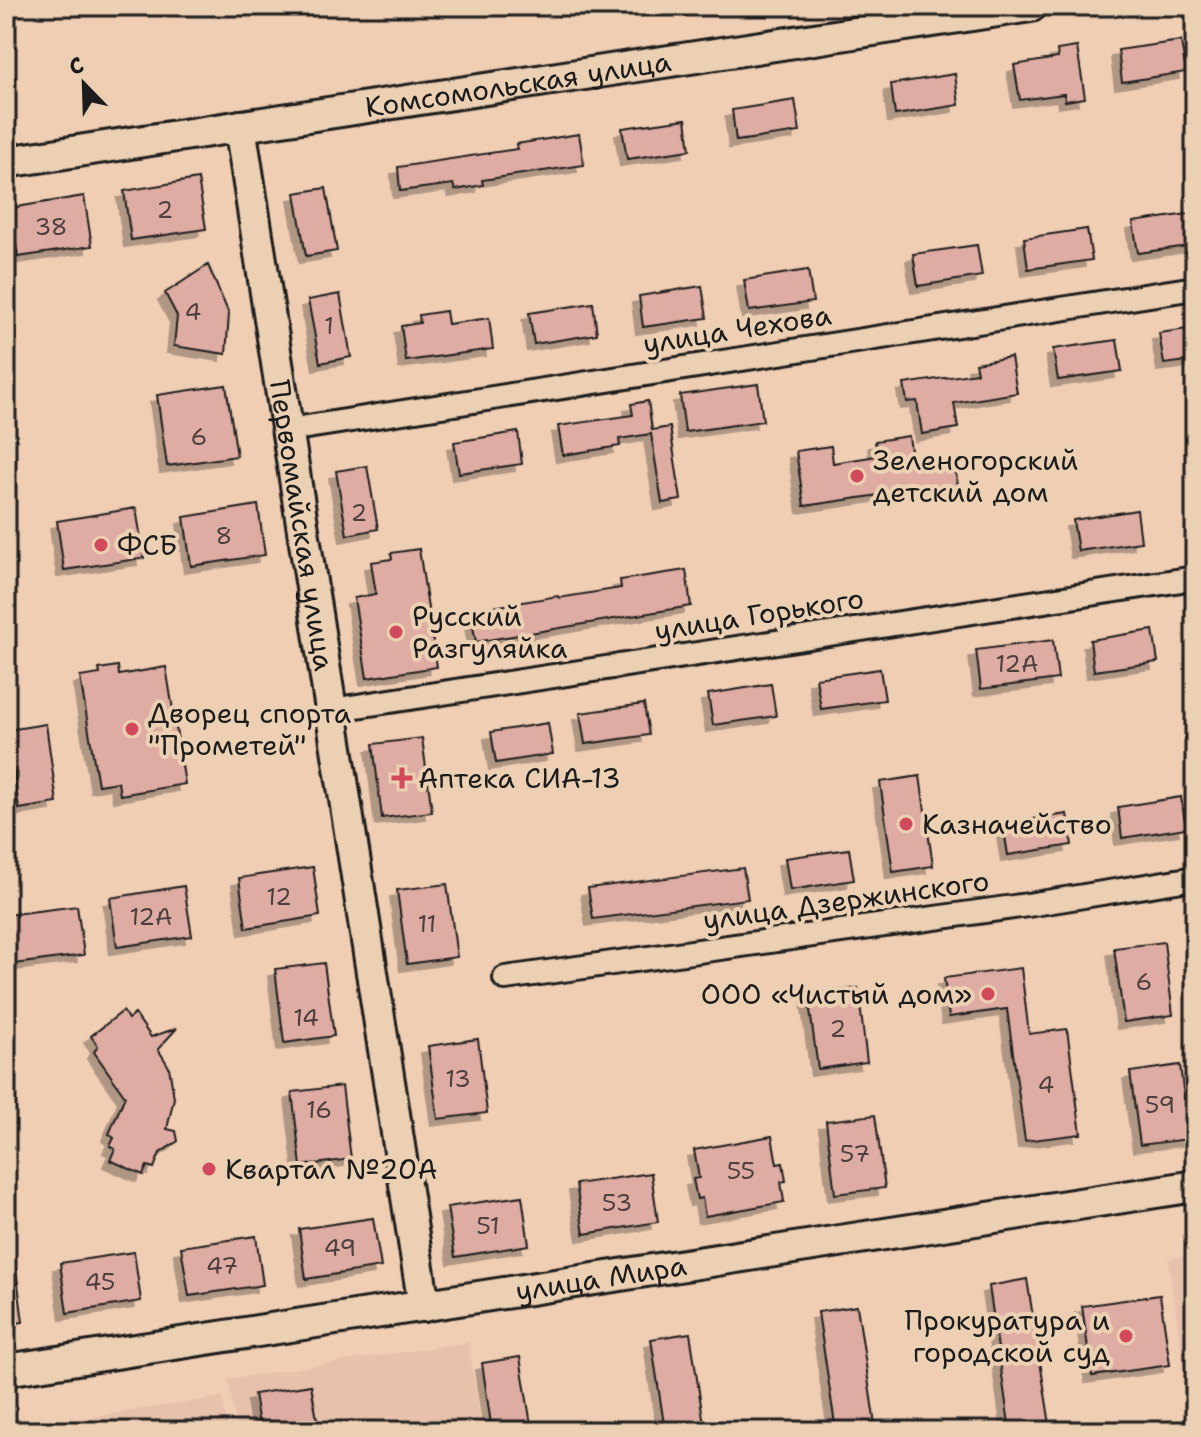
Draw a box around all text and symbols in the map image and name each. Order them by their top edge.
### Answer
street label: Комсомольская улица [363,42,674,126]
north arrow [44,44,124,124]
text: С [64,50,88,82]
house number: 2 [157,194,173,226]
house number: 38 [35,211,67,243]
street label: улица Чехова [640,295,834,363]
house number: 4 [185,296,201,328]
house number: 1 [324,310,334,342]
street label: Первомайская улица [261,377,344,673]
house number: 6 [191,421,207,453]
place label: Зеленогорский детский дом [873,441,1078,511]
marker: Зеленогорский детский дом [848,467,866,485]
house number: 2 [351,497,367,529]
house number: 8 [216,520,232,552]
place label: ФСБ [117,526,178,564]
marker: ФСБ [92,536,110,554]
street label: улица Горького [652,579,866,649]
place label: Русский Разгуляйка [412,597,567,667]
marker: Русский Разгуляйка [387,623,405,641]
house number: 12А [995,648,1039,680]
place label: Дворец спорта "Прометей" [148,694,351,764]
marker: Дворец спорта "Прометей" [123,720,141,738]
place label: Аптека СИА-13 [418,759,621,797]
marker: Аптека СИА-13 [393,769,411,787]
place label: Казначейство [922,805,1112,843]
marker: Казначейство [897,815,915,833]
street label: улица Дзержинского [700,861,992,939]
house number: 12 [266,881,292,913]
house number: 12А [129,901,173,933]
house number: 11 [417,908,437,940]
house number: 6 [1136,966,1152,998]
place label: ООО «Чистый дом» [701,975,972,1013]
marker: ООО «Чистый дом» [979,985,997,1003]
house number: 14 [293,1002,319,1034]
house number: 2 [830,1013,846,1045]
house number: 13 [445,1063,471,1095]
house number: 4 [1038,1069,1054,1101]
house number: 59 [1145,1089,1175,1121]
house number: 16 [306,1094,332,1126]
house number: 57 [840,1138,870,1170]
place label: Квартал №20А [225,1150,438,1188]
house number: 55 [727,1155,755,1187]
marker: Квартал №20А [200,1160,218,1178]
house number: 53 [602,1187,632,1219]
house number: 51 [476,1210,500,1242]
house number: 49 [324,1232,356,1264]
street label: улица Мира [513,1246,689,1310]
house number: 47 [206,1250,238,1282]
house number: 45 [85,1266,115,1298]
place label: Прокуратура и городской суд [904,1301,1110,1371]
marker: Прокуратура и городской суд [1117,1327,1135,1345]

